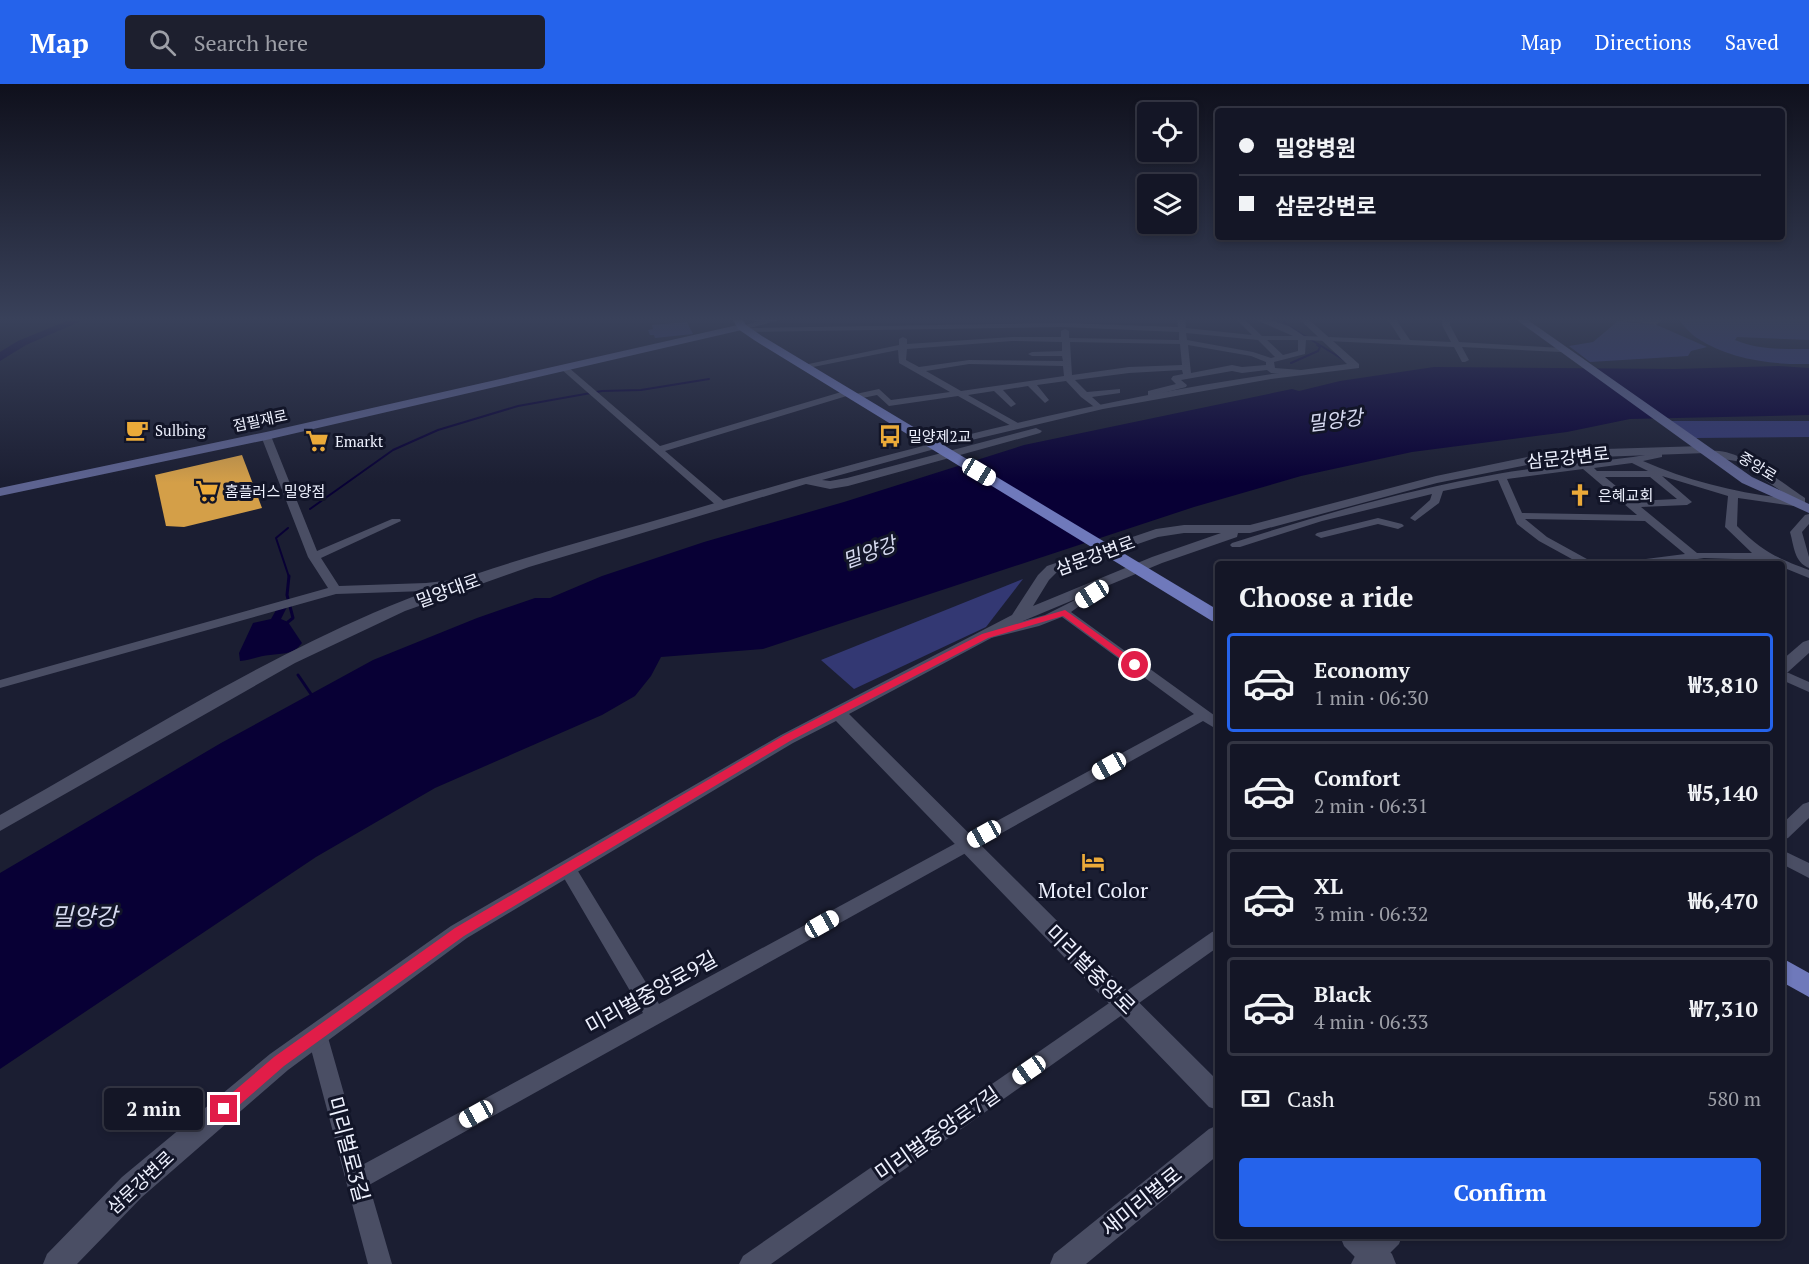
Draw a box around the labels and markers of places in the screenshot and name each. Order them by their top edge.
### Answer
cafe icon: Sulbing [124,417,150,443]
place label: Sulbing [155,420,207,440]
bus stop icon: 밀양제2교 [877,423,903,449]
place label: 밀양제2교 [908,426,971,446]
supermarket icon: Emarkt [304,428,330,454]
place label: Emarkt [335,431,384,451]
supermarket icon: 홈플러스 밀양점 [194,478,220,504]
place label: 홈플러스 밀양점 [225,481,325,501]
church icon: 은혜교회 [1567,482,1593,508]
place label: 은혜교회 [1598,485,1653,505]
hotel icon: Motel Color [1080,849,1106,875]
place label: Motel Color [1038,876,1148,904]

